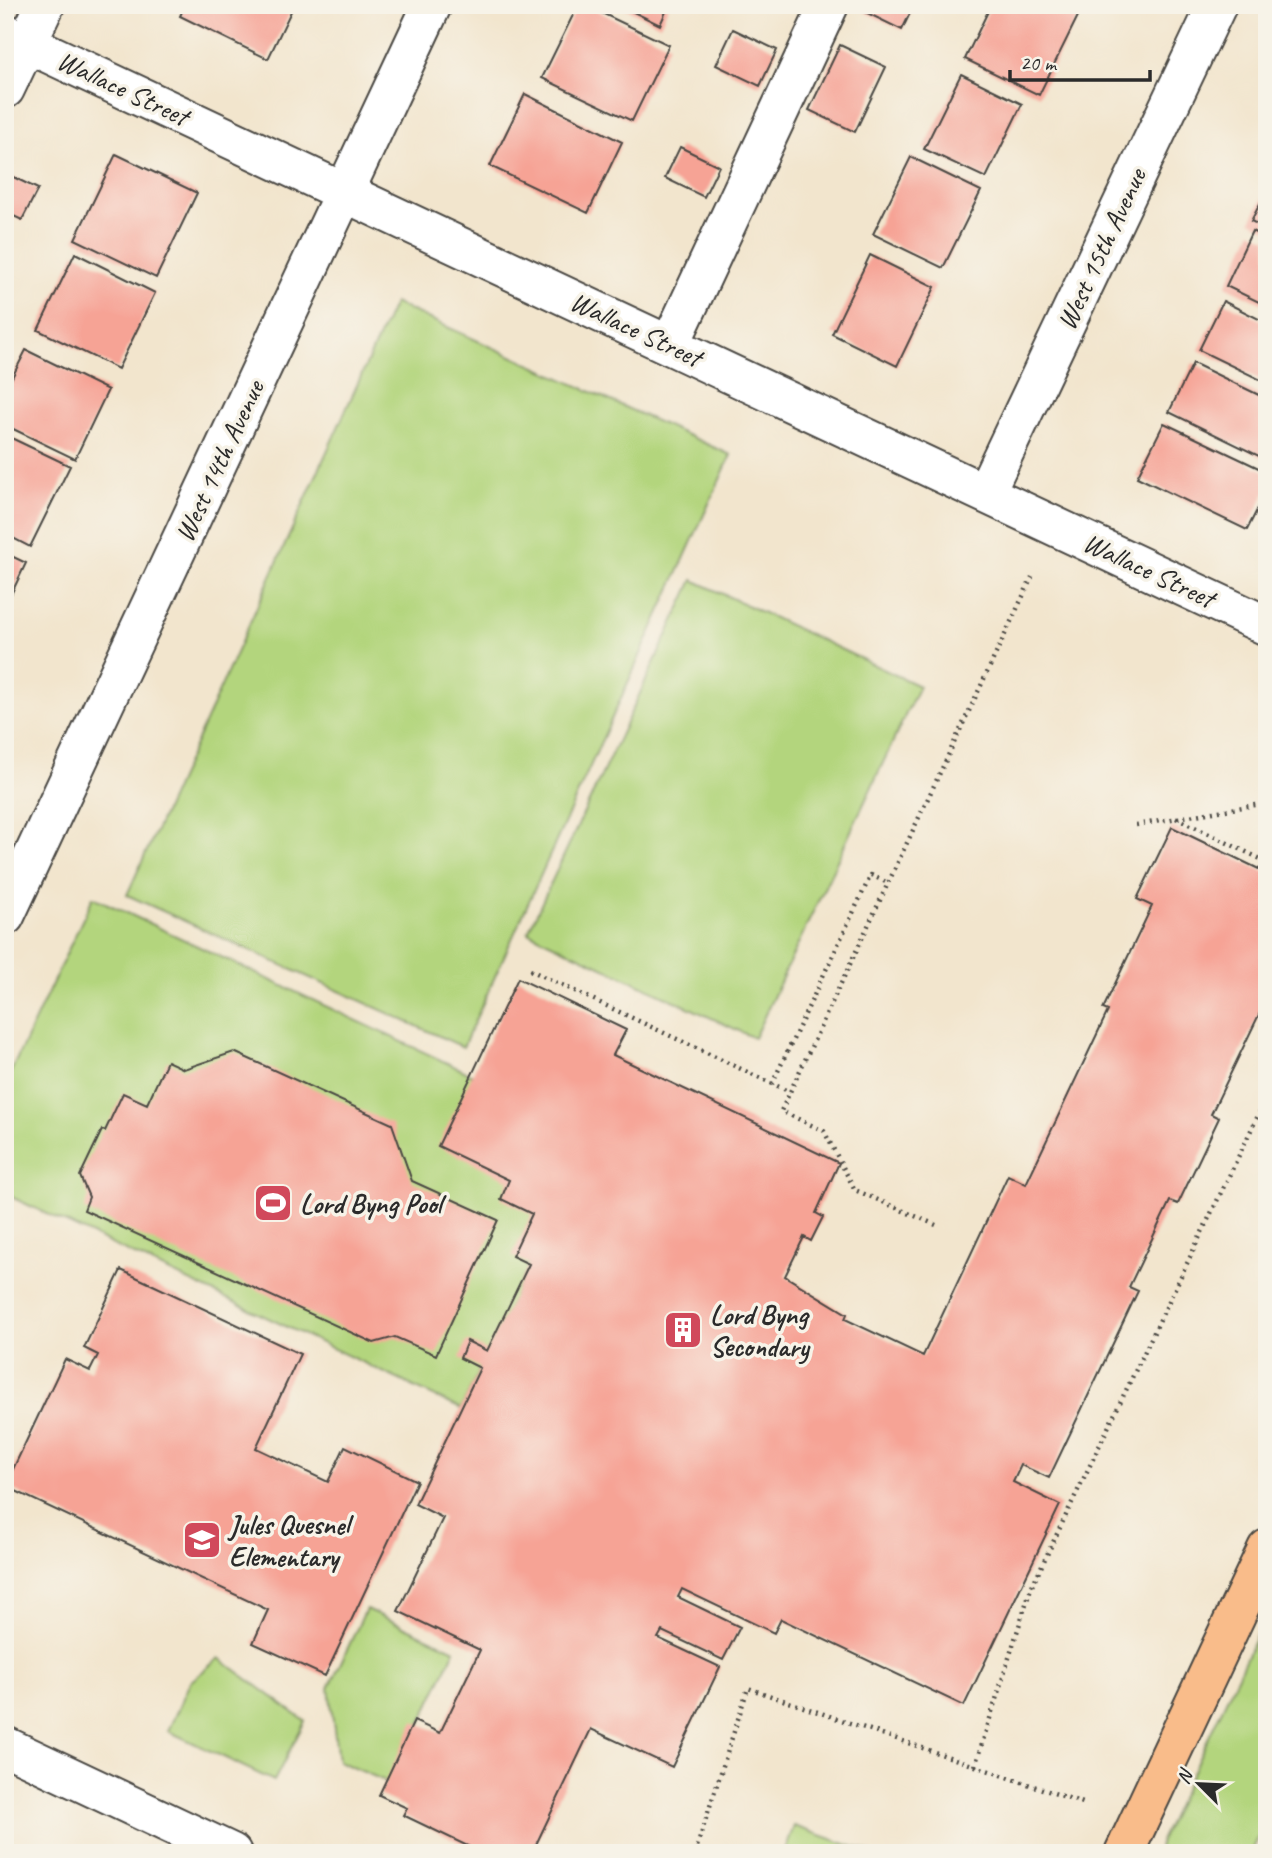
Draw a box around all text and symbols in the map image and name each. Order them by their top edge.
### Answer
scale bar [1010,38,1150,82]
street label: Wallace Street [52,42,197,135]
text: 20 m [1020,50,1058,76]
street label: West 15th Avenue [1048,161,1154,335]
street label: Wallace Street [565,283,710,376]
street label: West 14th Avenue [166,373,272,547]
street label: Wallace Street [1078,524,1223,617]
sports icon: Lord Byng Pool [252,1182,294,1224]
place label: Lord Byng Pool [300,1186,447,1221]
place label: Lord Byng Secondary [710,1297,811,1365]
building icon: Lord Byng Secondary [662,1309,704,1351]
place label: Jules Quesnel Elementary [227,1507,354,1574]
school or university icon: Jules Quesnel Elementary [181,1519,223,1561]
north arrow [1164,1750,1234,1820]
text: N [1171,1764,1199,1788]

